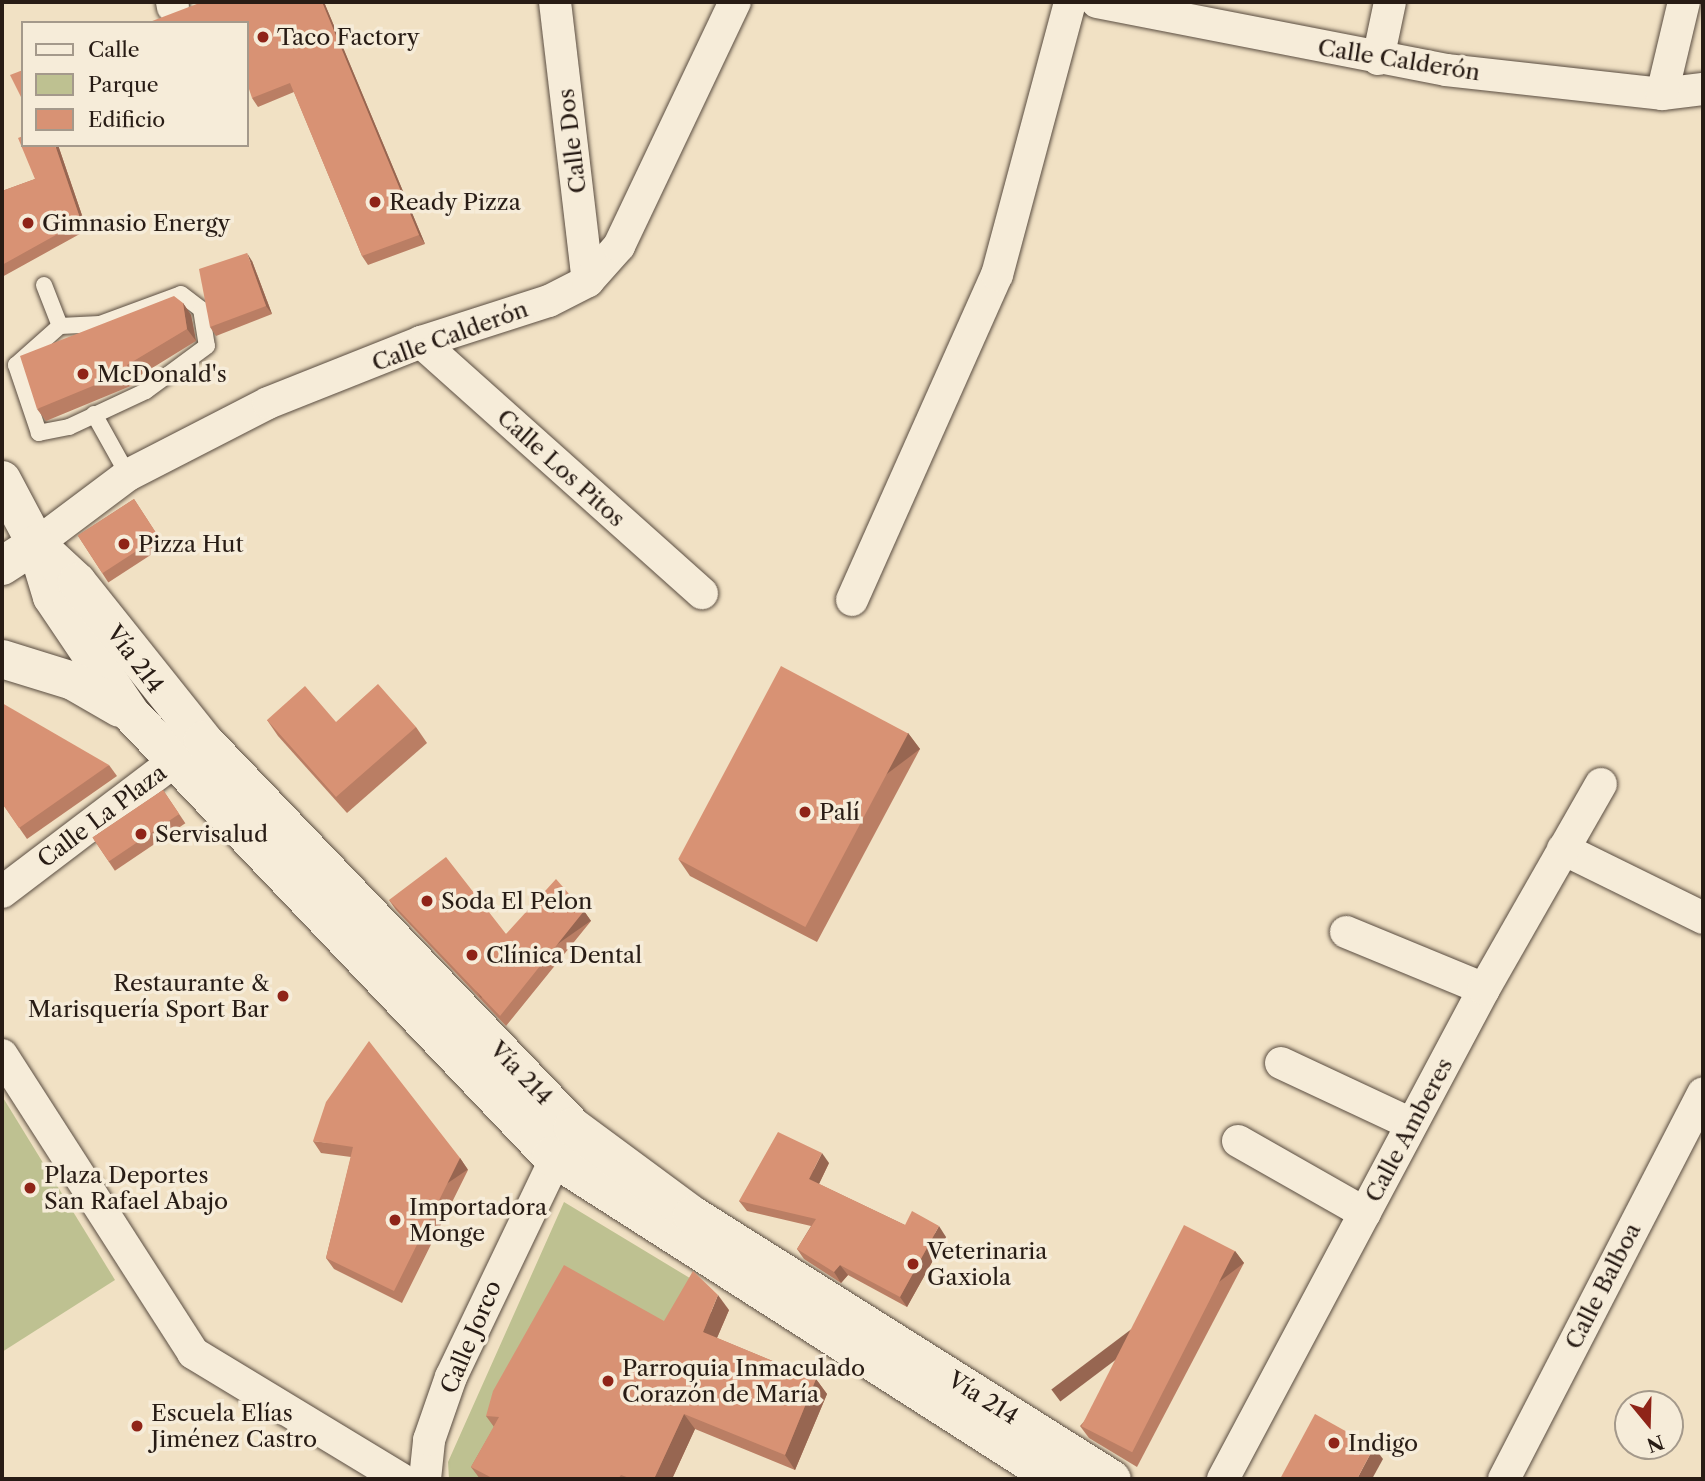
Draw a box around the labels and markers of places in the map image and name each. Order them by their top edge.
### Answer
place label: Taco Factory [277,23,420,51]
marker: Taco Factory [255,29,271,45]
place label: Ready Pizza [389,188,522,216]
marker: Ready Pizza [367,194,383,210]
place label: Gimnasio Energy [42,209,230,237]
marker: Gimnasio Energy [20,215,36,231]
place label: McDonald's [97,360,227,388]
marker: McDonald's [75,366,91,382]
place label: Pizza Hut [138,530,244,558]
marker: Pizza Hut [116,536,132,552]
place label: Palí [819,798,860,826]
marker: Palí [797,804,813,820]
place label: Servisalud [155,820,268,848]
marker: Servisalud [133,826,149,842]
place label: Soda El Pelon [441,887,593,915]
marker: Soda El Pelon [419,893,435,909]
place label: Clínica Dental [486,941,642,969]
marker: Clínica Dental [464,947,480,963]
place label: Restaurante & Marisquería Sport Bar [27,969,269,1023]
marker: Restaurante & Marisquería Sport Bar [275,988,291,1004]
place label: Plaza Deportes San Rafael Abajo [44,1161,229,1215]
marker: Plaza Deportes San Rafael Abajo [22,1180,38,1196]
place label: Importadora Monge [409,1193,547,1247]
marker: Importadora Monge [387,1212,403,1228]
place label: Veterinaria Gaxiola [927,1237,1047,1291]
marker: Veterinaria Gaxiola [905,1256,921,1272]
place label: Parroquia Inmaculado Corazón de María [622,1354,865,1408]
marker: Parroquia Inmaculado Corazón de María [600,1373,616,1389]
place label: Escuela Elías Jiménez Castro [151,1399,317,1453]
marker: Escuela Elías Jiménez Castro [129,1418,145,1434]
place label: Indigo [1348,1429,1418,1457]
marker: Indigo [1326,1435,1342,1451]

